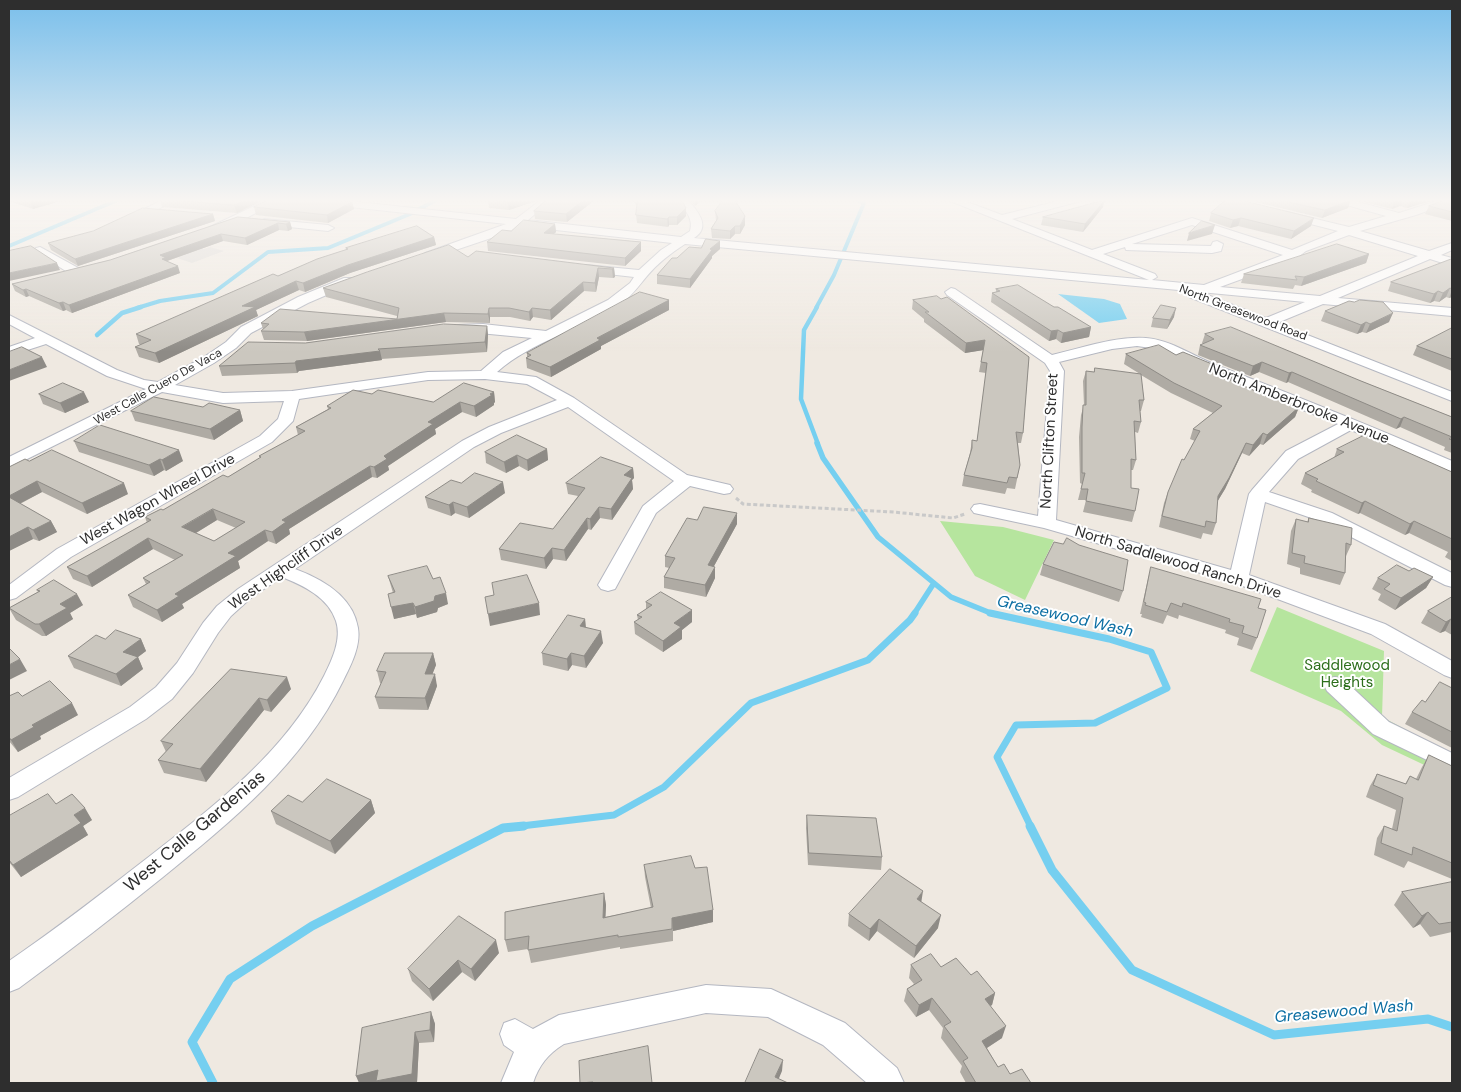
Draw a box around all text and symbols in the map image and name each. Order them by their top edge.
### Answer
street label: North Greasewood Road [1177,282,1309,344]
street label: West Calle Cuero De Vaca [91,346,225,428]
street label: North Amberbrooke Avenue [1206,359,1392,449]
street label: North Clifton Street [1037,373,1063,509]
street label: West Wagon Wheel Drive [78,450,238,550]
street label: West Highcliff Drive [225,522,347,614]
street label: North Saddlewood Ranch Drive [1073,523,1283,603]
water label: Greasewood Wash [995,592,1135,642]
park label: Saddlewood Heights [1304,657,1390,692]
street label: West Calle Gardenias [120,767,270,897]
water label: Greasewood Wash [1274,996,1414,1028]

